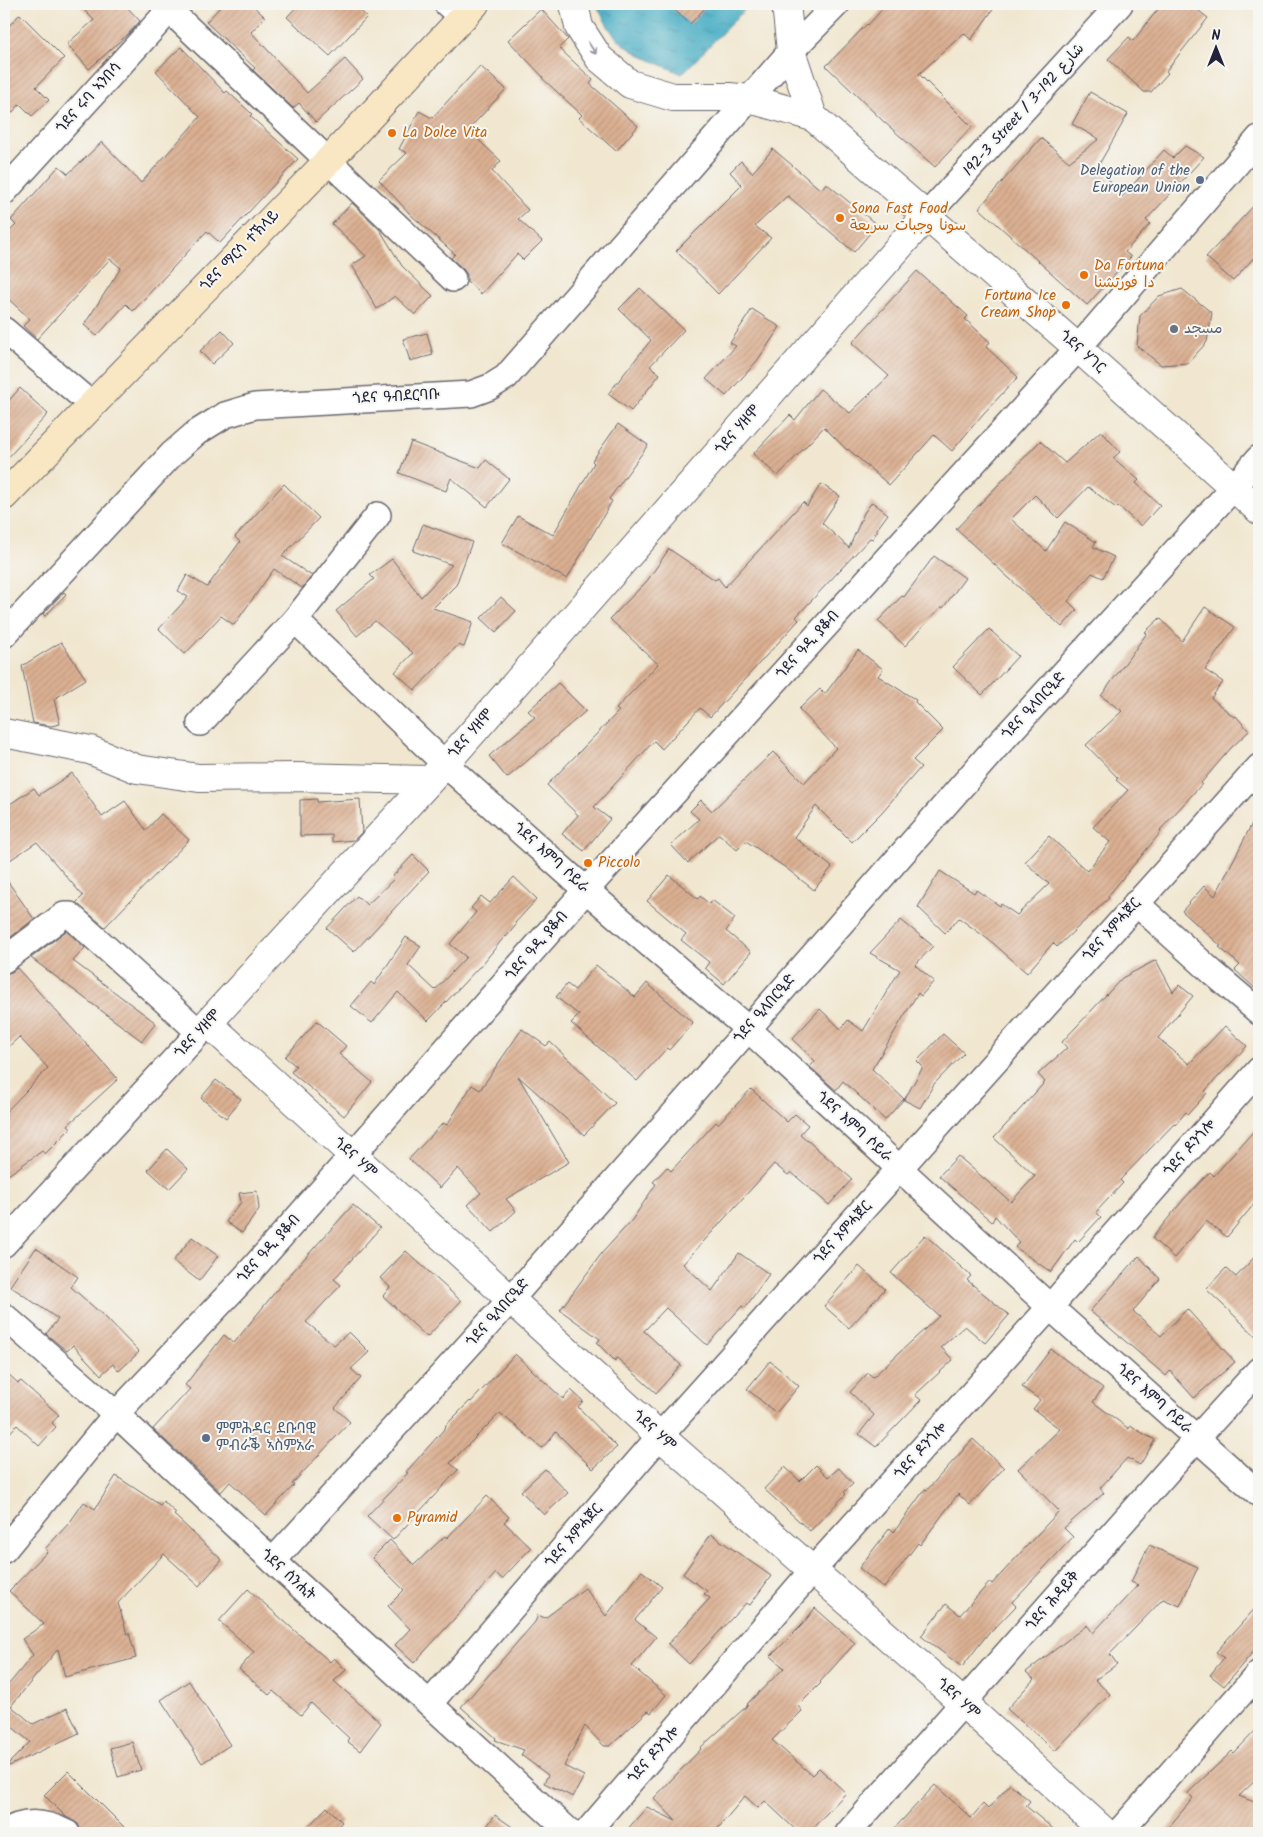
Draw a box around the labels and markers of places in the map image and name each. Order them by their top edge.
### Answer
place label: La Dolce Vita [402,121,487,145]
marker: La Dolce Vita [386,127,398,139]
place label: Delegation of the European Union [1080,159,1190,200]
marker: Delegation of the European Union [1194,174,1206,186]
place label: Sona Fast Food سونا وجبات سريعة [850,197,966,238]
marker: Sona Fast Food سونا وجبات سريعة [834,212,846,224]
place label: Da Fortuna دا فورتشنا [1094,254,1164,295]
marker: Da Fortuna دا فورتشنا [1078,269,1090,281]
place label: Fortuna Ice Cream Shop [980,284,1056,325]
marker: Fortuna Ice Cream Shop [1060,299,1072,311]
place label: مسجد [1184,317,1223,341]
marker: مسجد [1168,323,1180,335]
place label: Piccolo [598,851,641,875]
marker: Piccolo [582,857,594,869]
place label: ምምሕዳር ደቡባዊ ምብራቕ ኣስምአራ [216,1417,316,1458]
marker: ምምሕዳር ደቡባዊ ምብራቕ ኣስምአራ [200,1432,212,1444]
place label: Pyramid [407,1506,458,1530]
marker: Pyramid [391,1512,403,1524]

